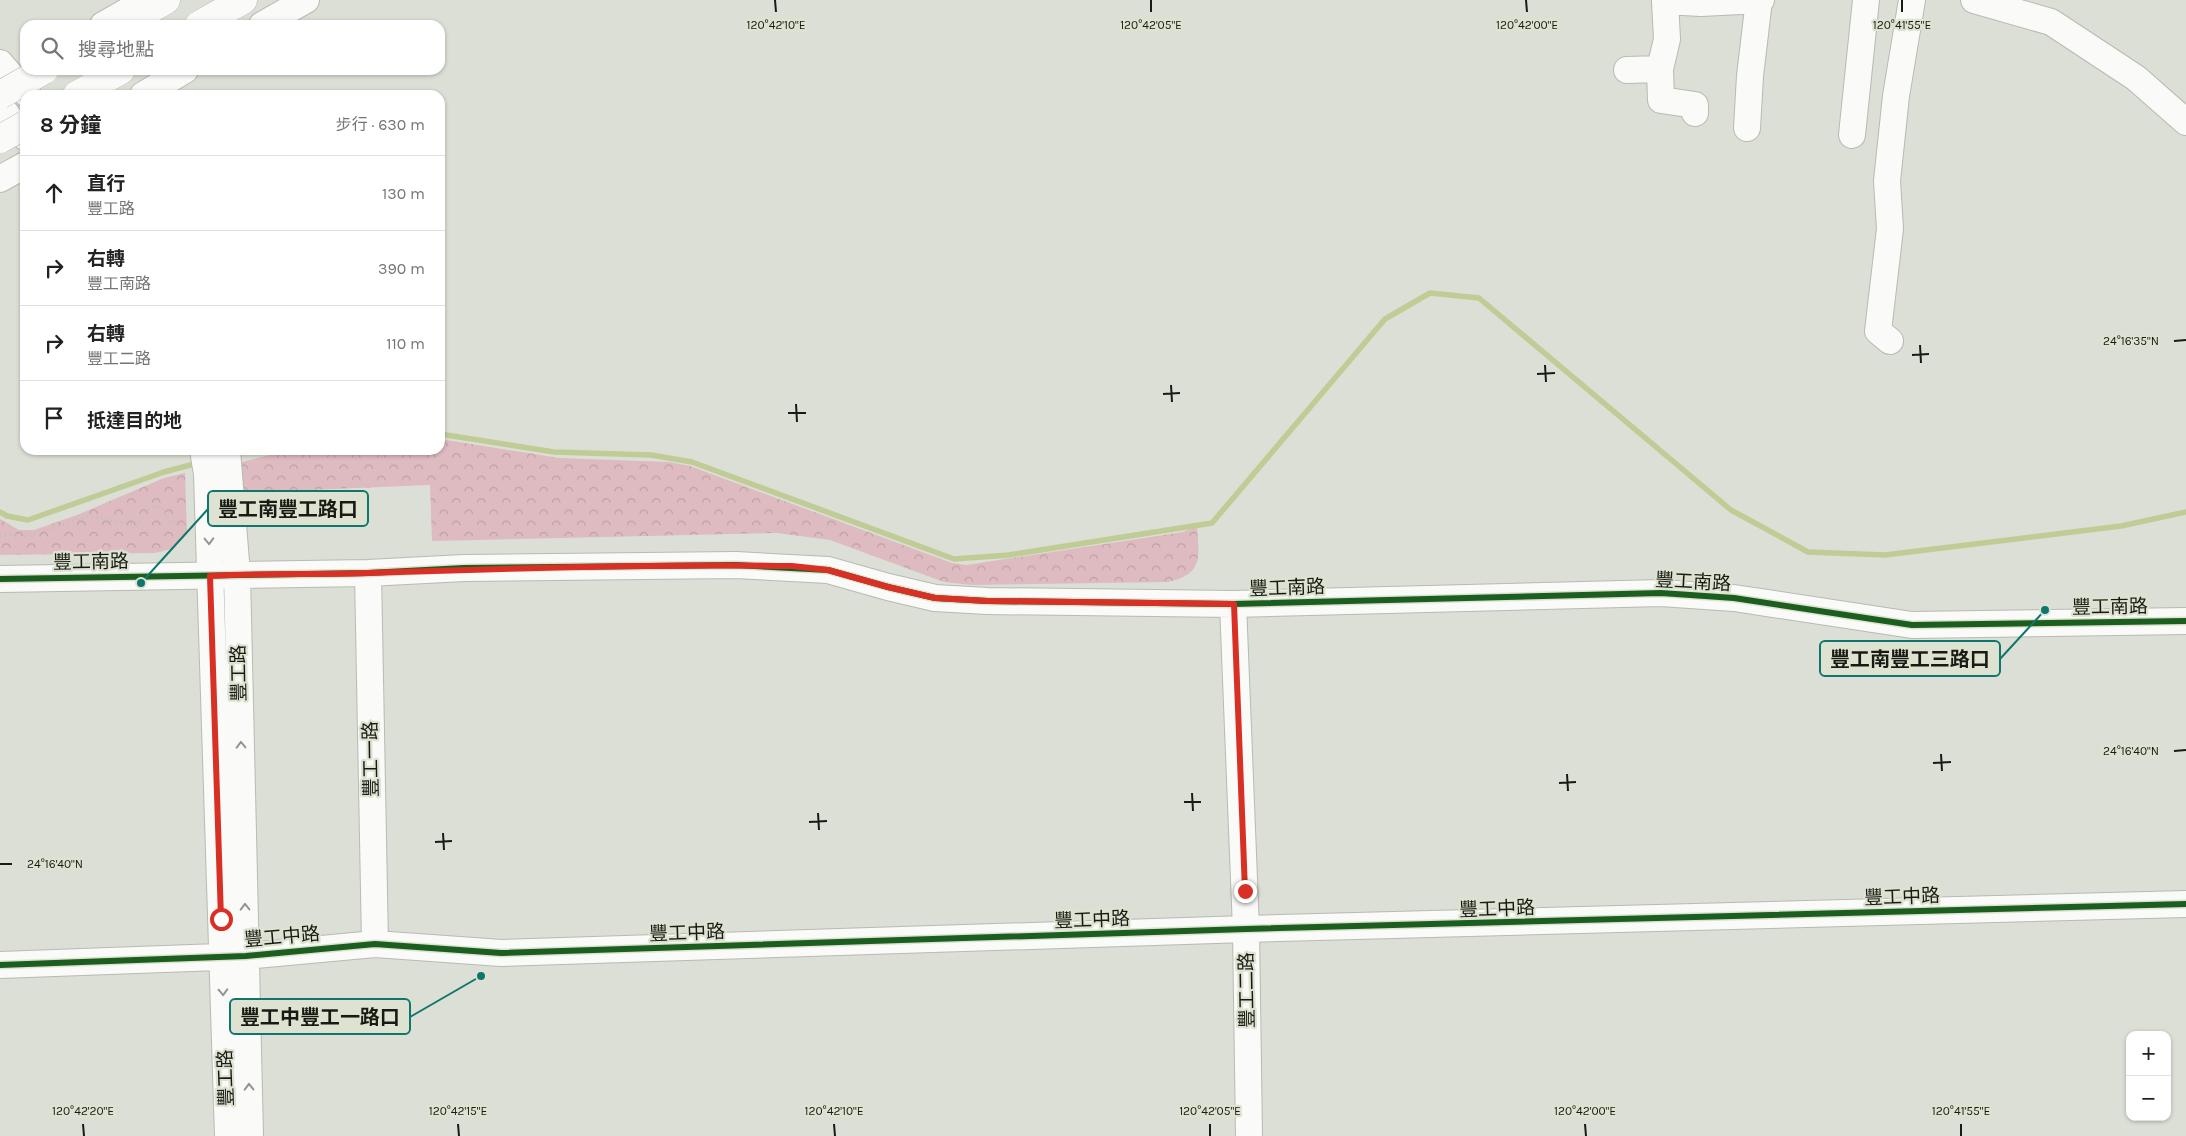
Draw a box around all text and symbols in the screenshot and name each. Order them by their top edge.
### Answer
text: 120°42'10"E [747,18,805,32]
text: 120°42'05"E [1120,18,1182,32]
text: 120°42'00"E [1496,18,1558,32]
text: 120°41'55"E [1873,18,1931,32]
search box [20,20,445,75]
icon: search [38,34,66,62]
text: 搜尋地點 [78,39,154,61]
text: 8 分鐘 [40,113,101,137]
text: 步行 · 630 m [336,115,425,134]
text: 直行 [87,173,125,195]
icon: ahead [40,179,68,207]
text: 130 m [382,184,425,203]
text: 豐工路 [87,199,135,218]
text: 右轉 [87,248,125,270]
icon: right [40,254,68,282]
text: 390 m [378,259,425,278]
text: 豐工南路 [87,274,151,293]
text: 右轉 [87,323,125,345]
icon: right [40,329,68,357]
text: 110 m [386,334,425,353]
text: 24°16'35"N [2103,334,2159,348]
text: 豐工二路 [87,349,151,368]
icon: arrive [40,404,68,432]
text: 抵達目的地 [87,410,182,432]
callout: 豐工南豐工路口 [208,491,368,526]
text: 豐工南豐工路口 [218,498,358,521]
one-way arrow [204,537,214,545]
street label: 豐工南路 [53,550,129,574]
street label: 豐工南路 [1654,569,1732,595]
street label: 豐工南路 [1249,576,1325,600]
street label: 豐工南路 [2072,595,2148,619]
callout: 豐工南豐工三路口 [1820,641,2000,676]
street label: 豐工路 [228,644,250,702]
text: 豐工南豐工三路口 [1830,648,1990,671]
street label: 豐工一路 [359,721,383,797]
one-way arrow [236,741,246,748]
text: 24°16'40"N [2103,744,2159,758]
text: 24°16'40"N [27,857,83,871]
route end [1234,880,1257,903]
street label: 豐工中路 [1864,885,1940,909]
street label: 豐工中路 [1459,897,1535,921]
one-way arrow [240,903,250,911]
route start [210,908,233,931]
street label: 豐工中路 [1054,908,1130,932]
street label: 豐工中路 [649,921,725,945]
street label: 豐工中路 [243,923,321,951]
street label: 豐工二路 [1235,952,1259,1028]
one-way arrow [218,988,228,996]
callout: 豐工中豐工一路口 [230,999,410,1034]
text: 豐工中豐工一路口 [240,1006,400,1029]
map controls [2126,1031,2171,1121]
button: + [2126,1031,2171,1076]
street label: 豐工路 [214,1049,238,1107]
button: − [2126,1076,2171,1121]
one-way arrow [244,1083,254,1091]
text: 120°42'20"E [52,1104,114,1118]
text: 120°42'15"E [429,1104,487,1118]
text: 120°42'10"E [805,1104,863,1118]
text: 120°42'05"E [1179,1104,1241,1118]
text: 120°42'00"E [1554,1104,1616,1118]
text: 120°41'55"E [1932,1104,1990,1118]

